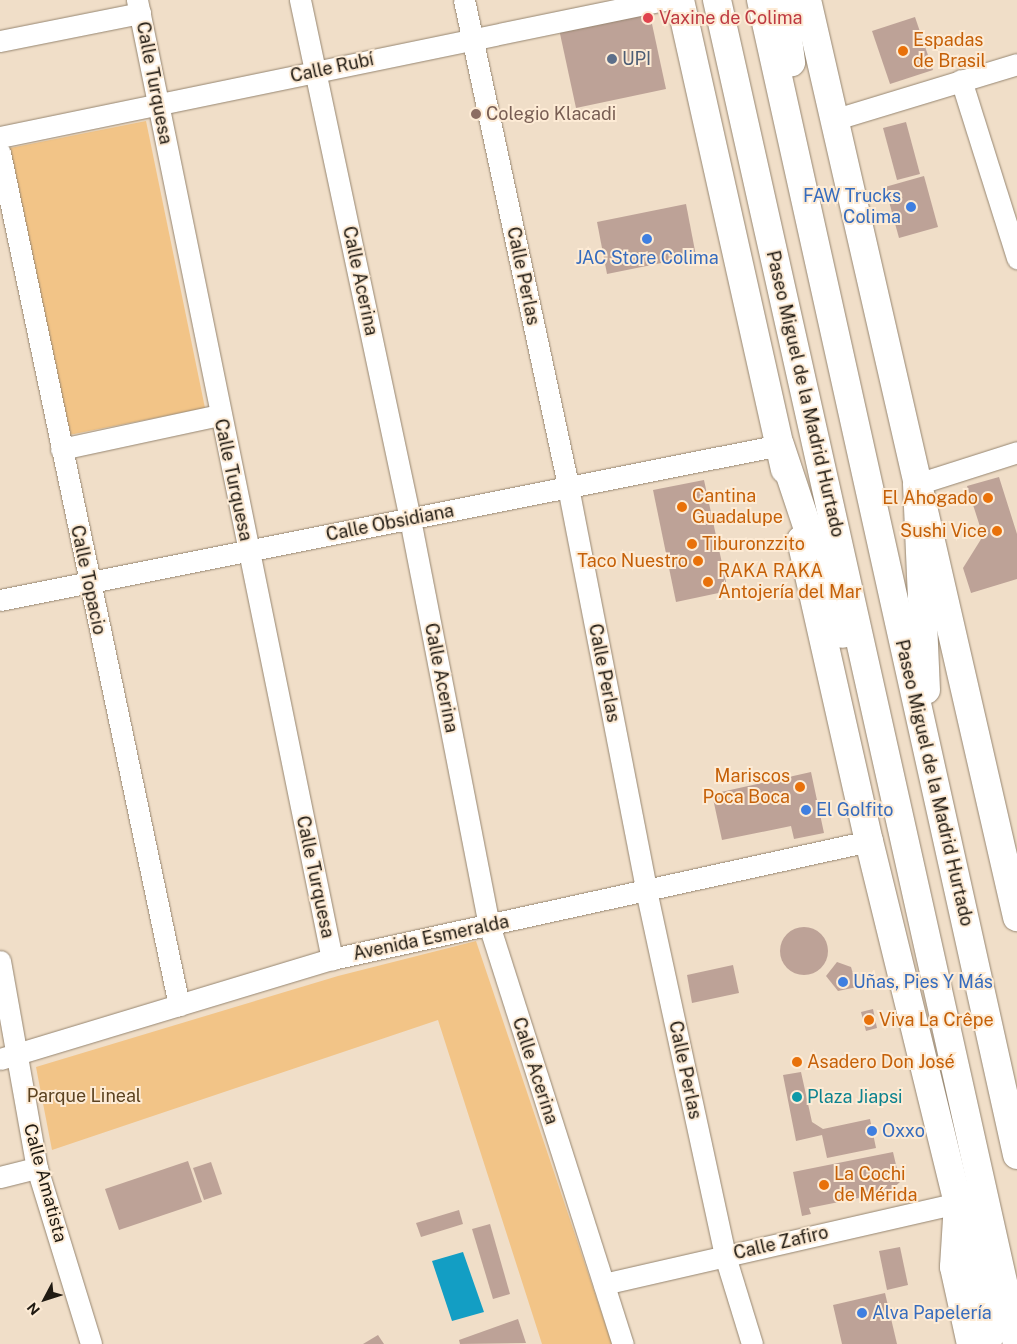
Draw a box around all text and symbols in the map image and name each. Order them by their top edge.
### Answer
place label: Vaxine de Colima [659,7,803,29]
marker: Vaxine de Colima [641,11,655,25]
street label: Calle Turquesa [132,20,176,146]
place label: Espadas de Brasil [913,30,986,72]
marker: Espadas de Brasil [897,45,909,57]
place label: UPI [622,48,651,70]
street label: Calle Rubí [288,49,376,87]
marker: UPI [606,53,618,65]
place label: Colegio Klacadi [486,103,616,125]
marker: Colegio Klacadi [470,108,482,120]
place label: FAW Trucks Colima [803,186,901,228]
marker: FAW Trucks Colima [905,201,917,213]
street label: Calle Acerina [338,224,382,338]
street label: Calle Perlas [502,225,544,327]
marker: JAC Store Colima [641,233,653,245]
place label: JAC Store Colima [575,247,719,269]
street label: Paseo Miguel de la Madrid Hurtado [761,248,849,540]
street label: Calle Turquesa [209,417,257,543]
place label: Cantina Guadalupe [692,486,783,528]
place label: El Ahogado [882,487,978,509]
marker: El Ahogado [982,492,994,504]
street label: Calle Obsidiana [324,500,456,546]
marker: Cantina Guadalupe [676,501,688,513]
place label: Sushi Vice [900,520,987,542]
street label: Calle Topacio [66,523,110,637]
marker: Sushi Vice [991,525,1003,537]
place label: Tiburonzzito [702,533,805,555]
marker: Tiburonzzito [686,538,698,550]
place label: Taco Nuestro [577,550,688,572]
marker: Taco Nuestro [692,555,704,567]
place label: RAKA RAKA Antojería del Mar [718,561,862,604]
marker: RAKA RAKA Antojería del Mar [702,576,714,588]
street label: Calle Acerina [420,621,462,735]
street label: Calle Perlas [584,622,624,724]
street label: Paseo Miguel de la Madrid Hurtado [890,637,978,929]
place label: Mariscos Poca Boca [703,766,790,809]
marker: Mariscos Poca Boca [794,781,806,793]
place label: El Golfito [816,799,893,821]
marker: El Golfito [800,804,812,816]
street label: Calle Turquesa [291,814,339,940]
street label: Avenida Esmeralda [351,911,511,965]
place label: Uñas, Pies Y Más [853,971,993,993]
marker: Uñas, Pies Y Más [837,976,849,988]
place label: Viva La Crêpe [879,1009,994,1031]
marker: Viva La Crêpe [863,1014,875,1026]
street label: Calle Acerina [508,1015,562,1127]
street label: Calle Perlas [664,1019,706,1121]
place label: Asadero Don José [807,1051,955,1073]
marker: Asadero Don José [791,1056,803,1068]
park label: Parque Lineal [27,1085,141,1107]
place label: Plaza Jiapsi [807,1086,902,1108]
marker: Plaza Jiapsi [791,1091,803,1103]
place label: Oxxo [882,1120,925,1142]
street label: Calle Amatista [19,1121,71,1245]
marker: Oxxo [866,1125,878,1137]
place label: La Cochi de Mérida [834,1164,918,1206]
marker: La Cochi de Mérida [818,1179,830,1191]
street label: Calle Zafiro [731,1222,831,1264]
north arrow [20,1274,70,1324]
text: N [24,1299,43,1318]
place label: Alva Papelería [872,1302,992,1324]
marker: Alva Papelería [856,1307,868,1319]

